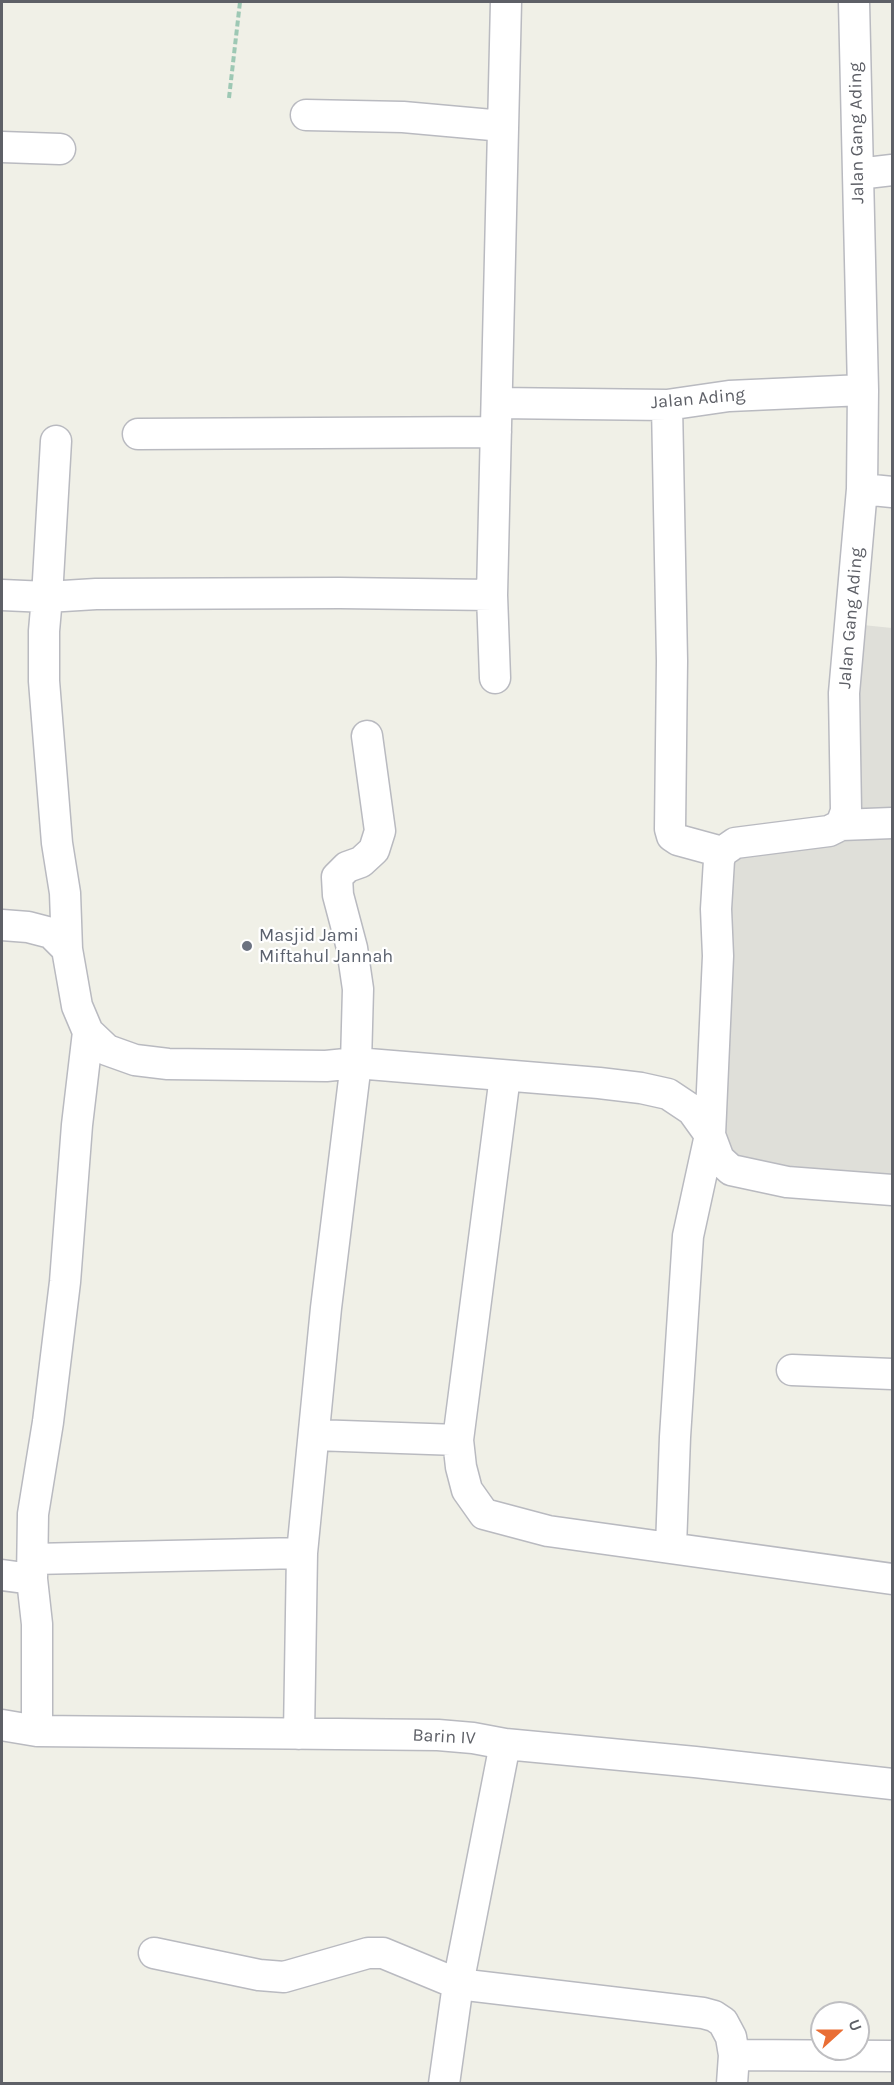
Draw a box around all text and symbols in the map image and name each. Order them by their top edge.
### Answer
street label: Jalan Gang Ading [845,62,869,204]
street label: Jalan Ading [650,384,746,414]
street label: Jalan Gang Ading [834,547,868,689]
place label: Masjid Jami Miftahul Jannah [259,925,393,968]
marker: Masjid Jami Miftahul Jannah [240,939,254,953]
street label: Barin IV [412,1725,476,1749]
north arrow [810,2001,870,2061]
text: U [845,2017,866,2034]

